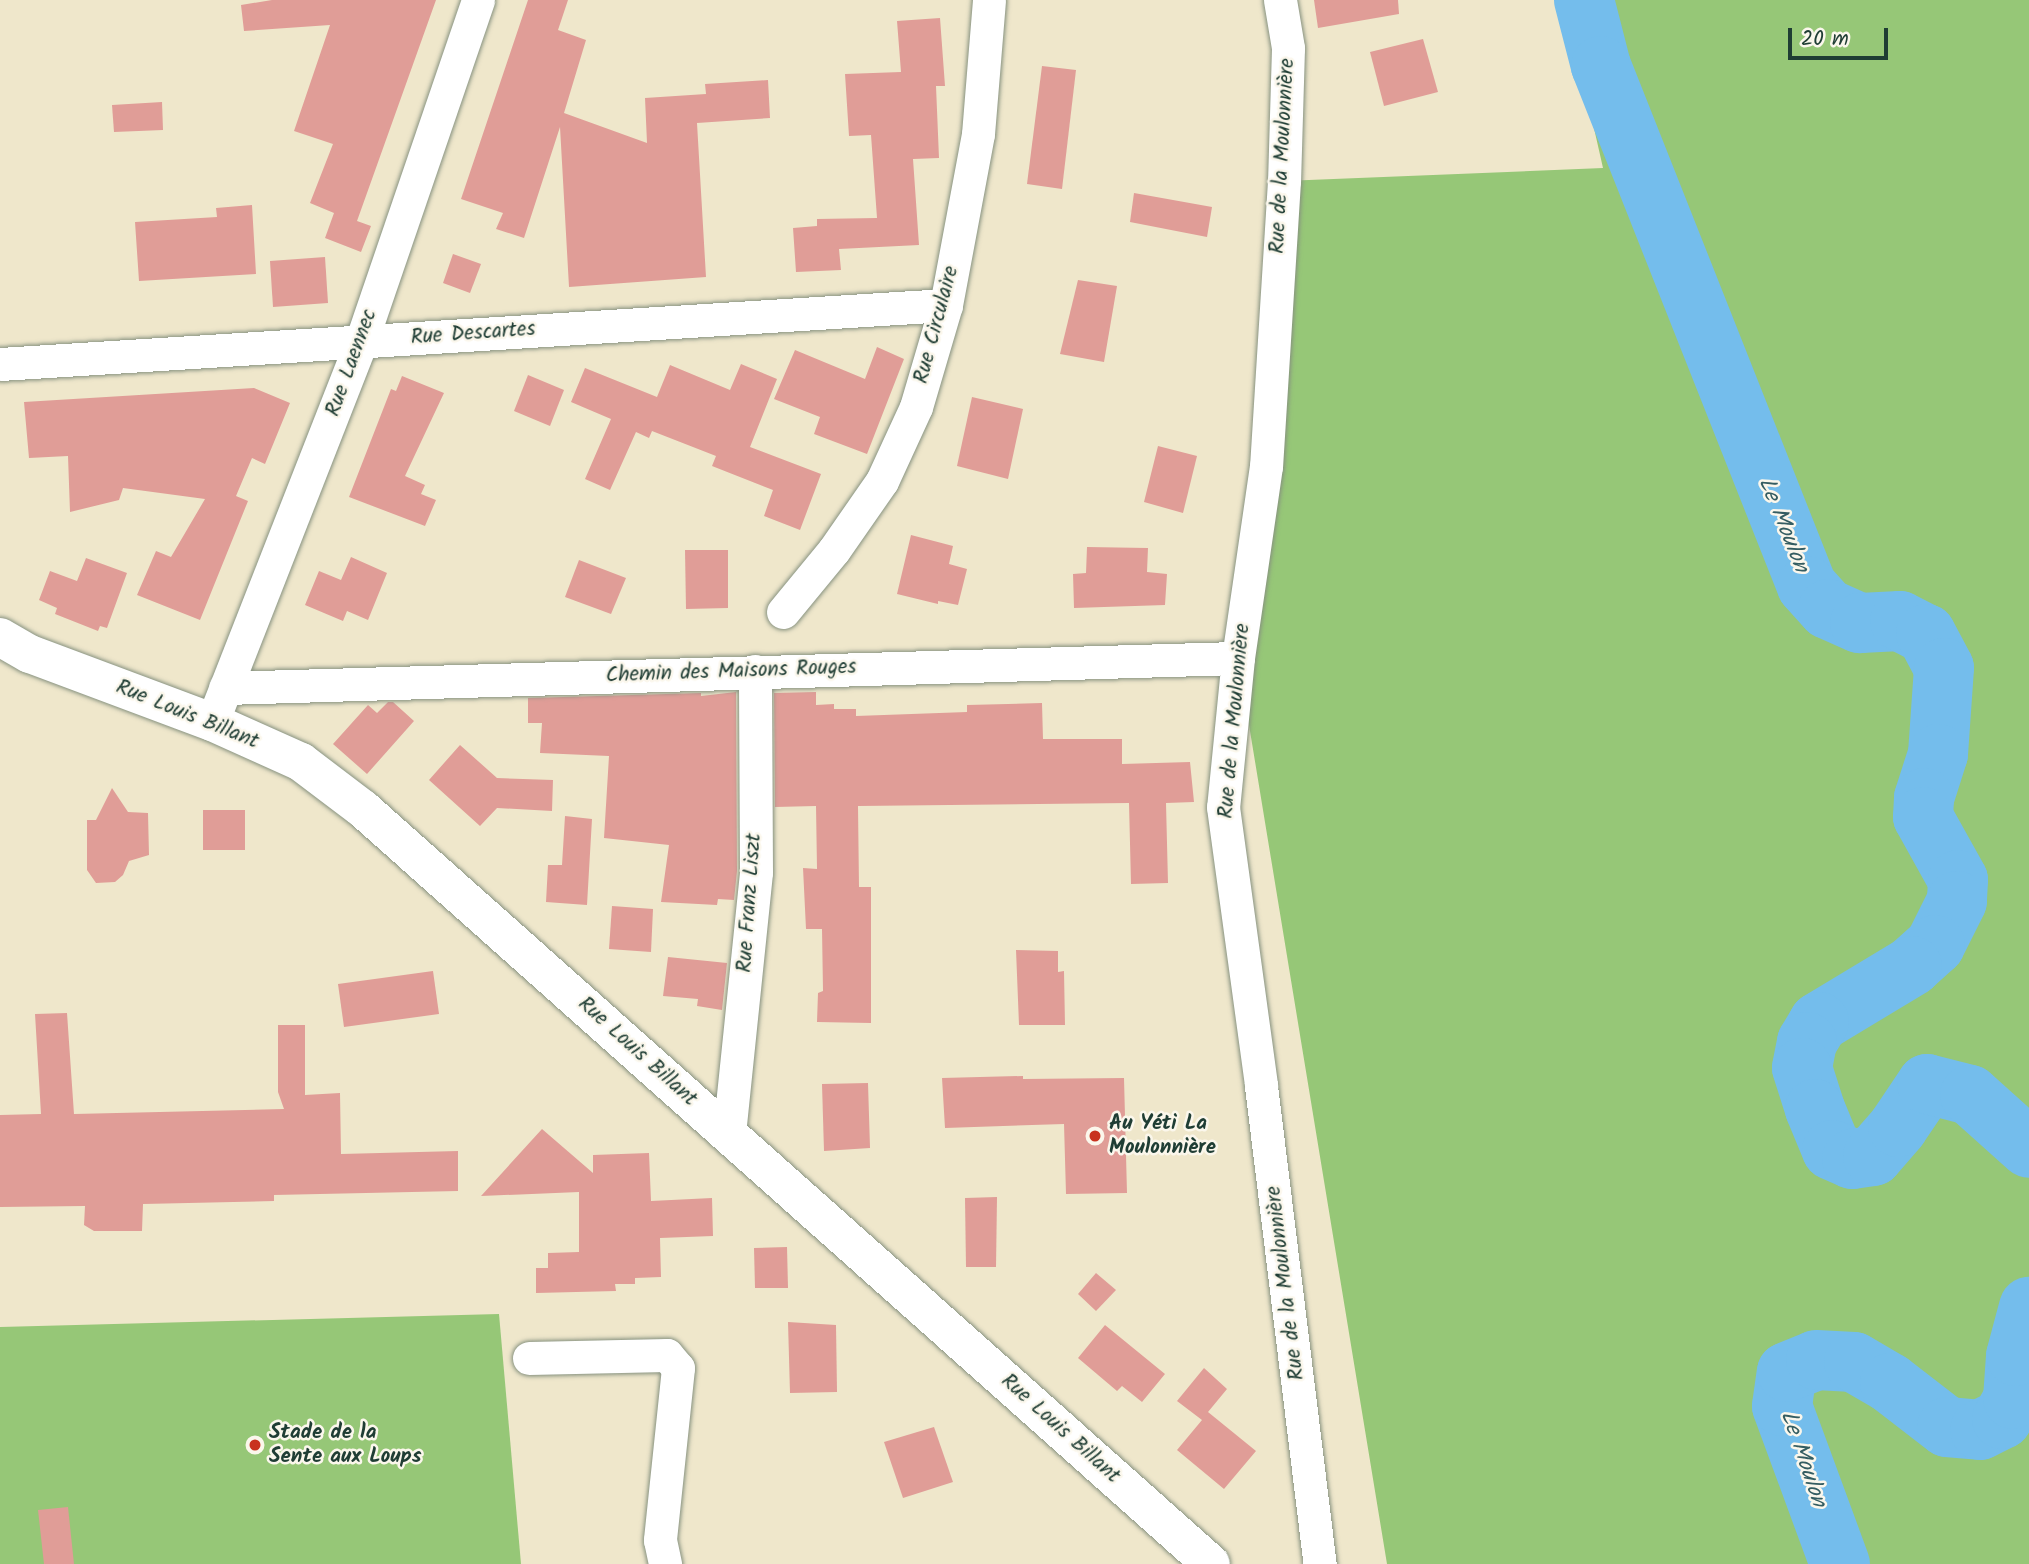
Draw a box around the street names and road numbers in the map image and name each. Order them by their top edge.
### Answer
street label: Rue de la Moulonnière [1265,58,1301,254]
street label: Rue Circulaire [909,263,965,387]
street label: Rue Laennec [321,306,383,420]
street label: Rue Descartes [410,317,536,351]
street label: Rue de la Moulonnière [1214,622,1256,820]
street label: Chemin des Maisons Rouges [605,655,857,689]
street label: Rue Louis Billant [112,675,262,755]
street label: Rue Franz Liszt [733,832,767,974]
street label: Rue Louis Billant [572,992,702,1112]
street label: Rue de la Moulonnière [1262,1184,1310,1382]
street label: Rue Louis Billant [995,1369,1125,1489]

